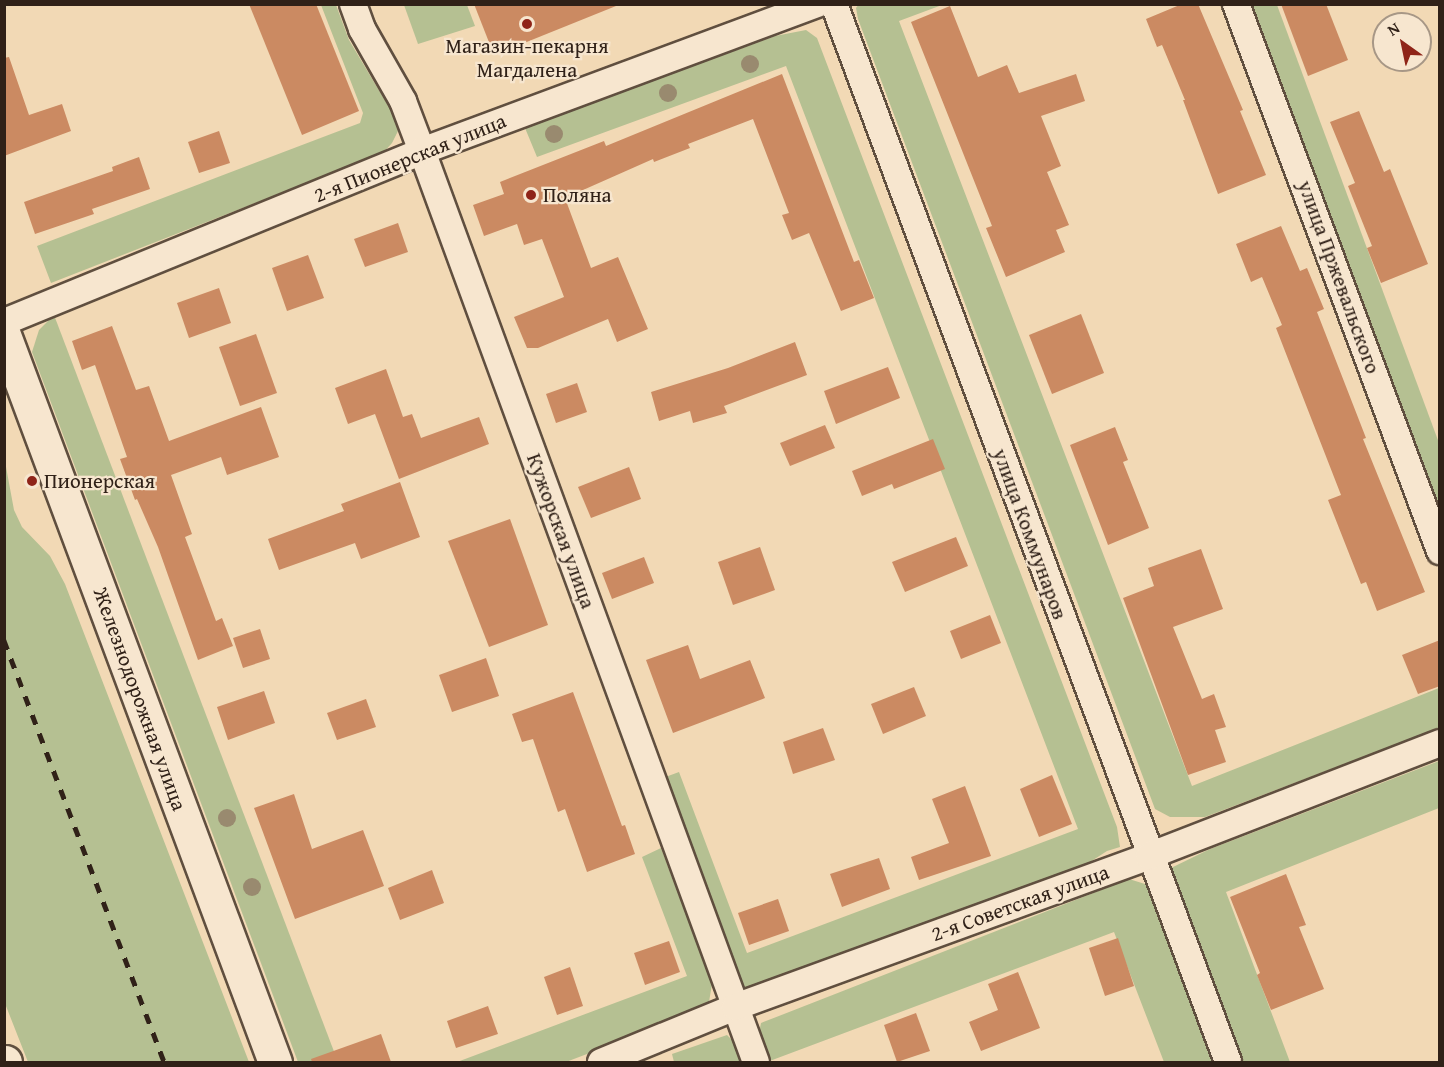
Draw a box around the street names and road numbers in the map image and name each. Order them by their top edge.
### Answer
street label: 2-я Пионерская улица [310,108,510,208]
street label: улица Пржевальского [1292,177,1386,377]
street label: улица Коммунаров [987,445,1073,623]
street label: Кужорская улица [521,450,601,612]
street label: Железнодорожная улица [88,584,192,814]
street label: 2-я Советская улица [928,859,1112,947]

